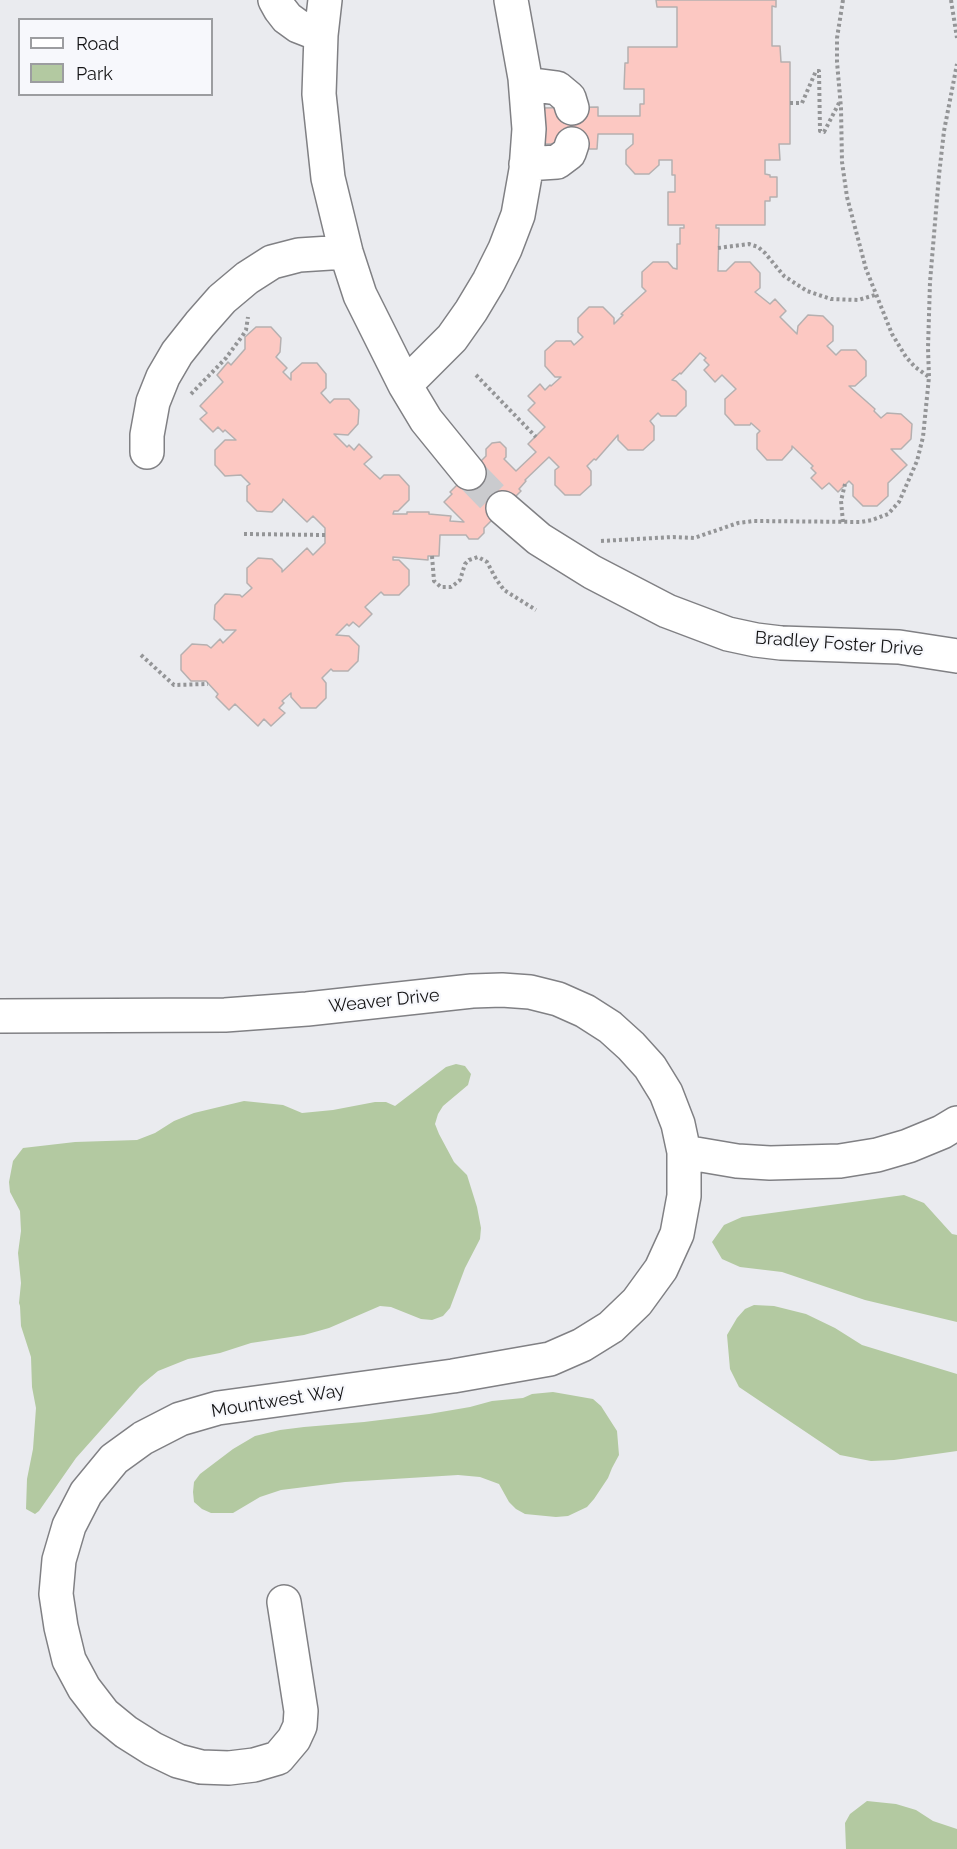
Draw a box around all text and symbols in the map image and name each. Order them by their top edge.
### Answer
legend [18,18,213,96]
text: Road [76,33,119,54]
text: Park [76,63,113,84]
street label: Bradley Foster Drive [754,627,924,661]
street label: Weaver Drive [327,984,441,1018]
street label: Mountwest Way [210,1380,346,1422]

